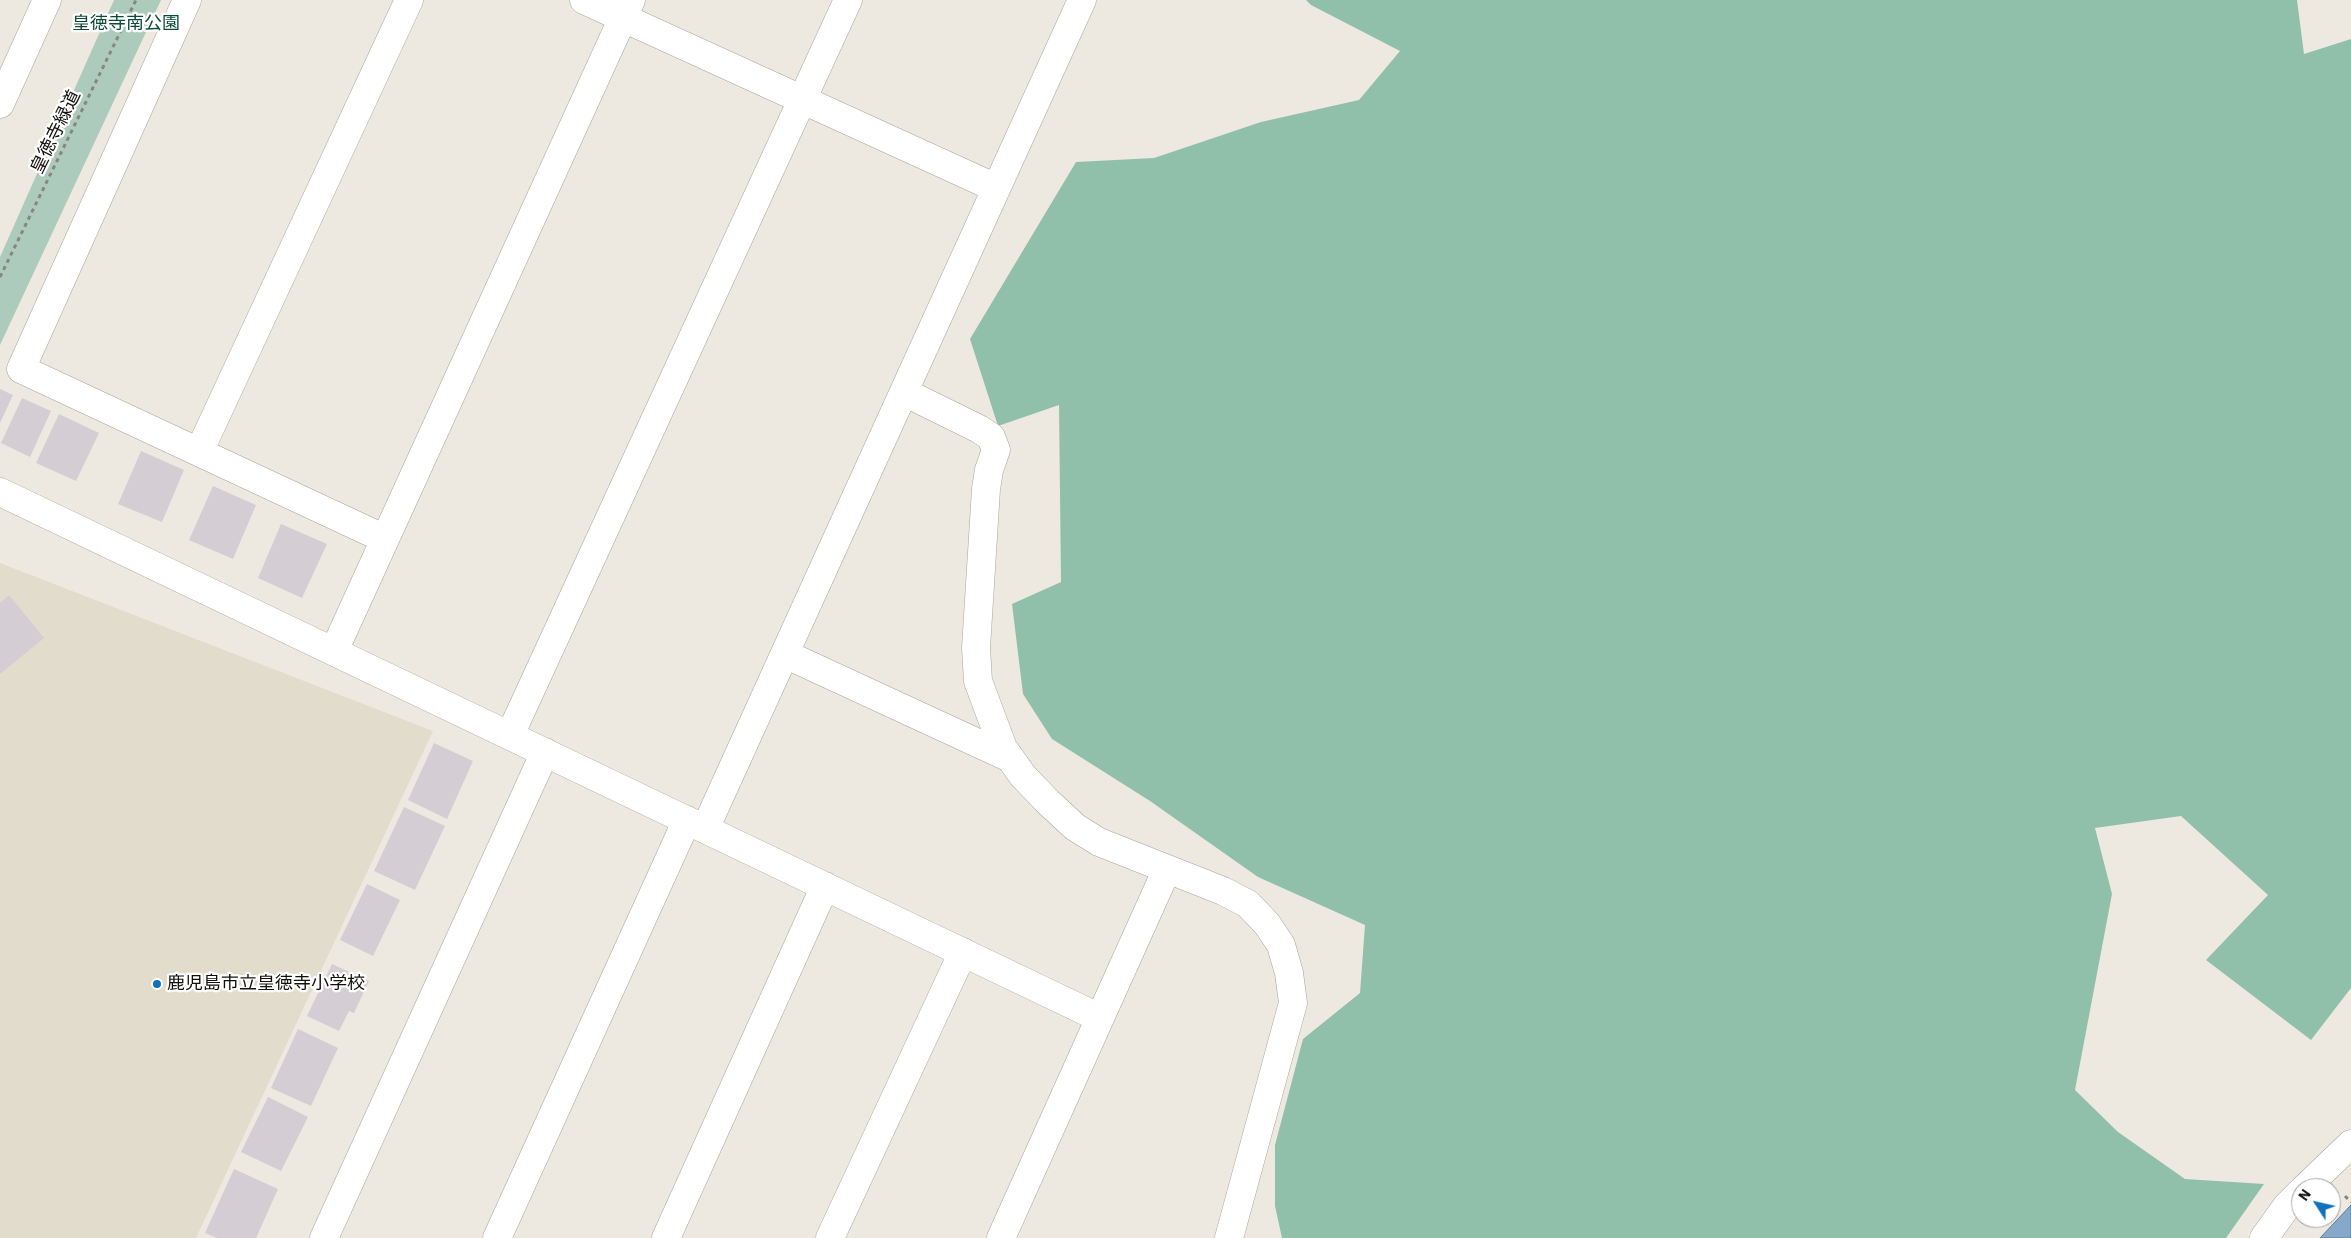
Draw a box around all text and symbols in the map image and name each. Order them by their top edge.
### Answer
park label: 皇徳寺南公園 [72,13,180,35]
street label: 皇徳寺緑道 [27,87,85,177]
place label: 鹿児島市立皇徳寺小学校 [167,973,365,995]
marker: 鹿児島市立皇徳寺小学校 [151,978,163,990]
north arrow [2291,1178,2341,1228]
text: N [2294,1186,2315,1204]

